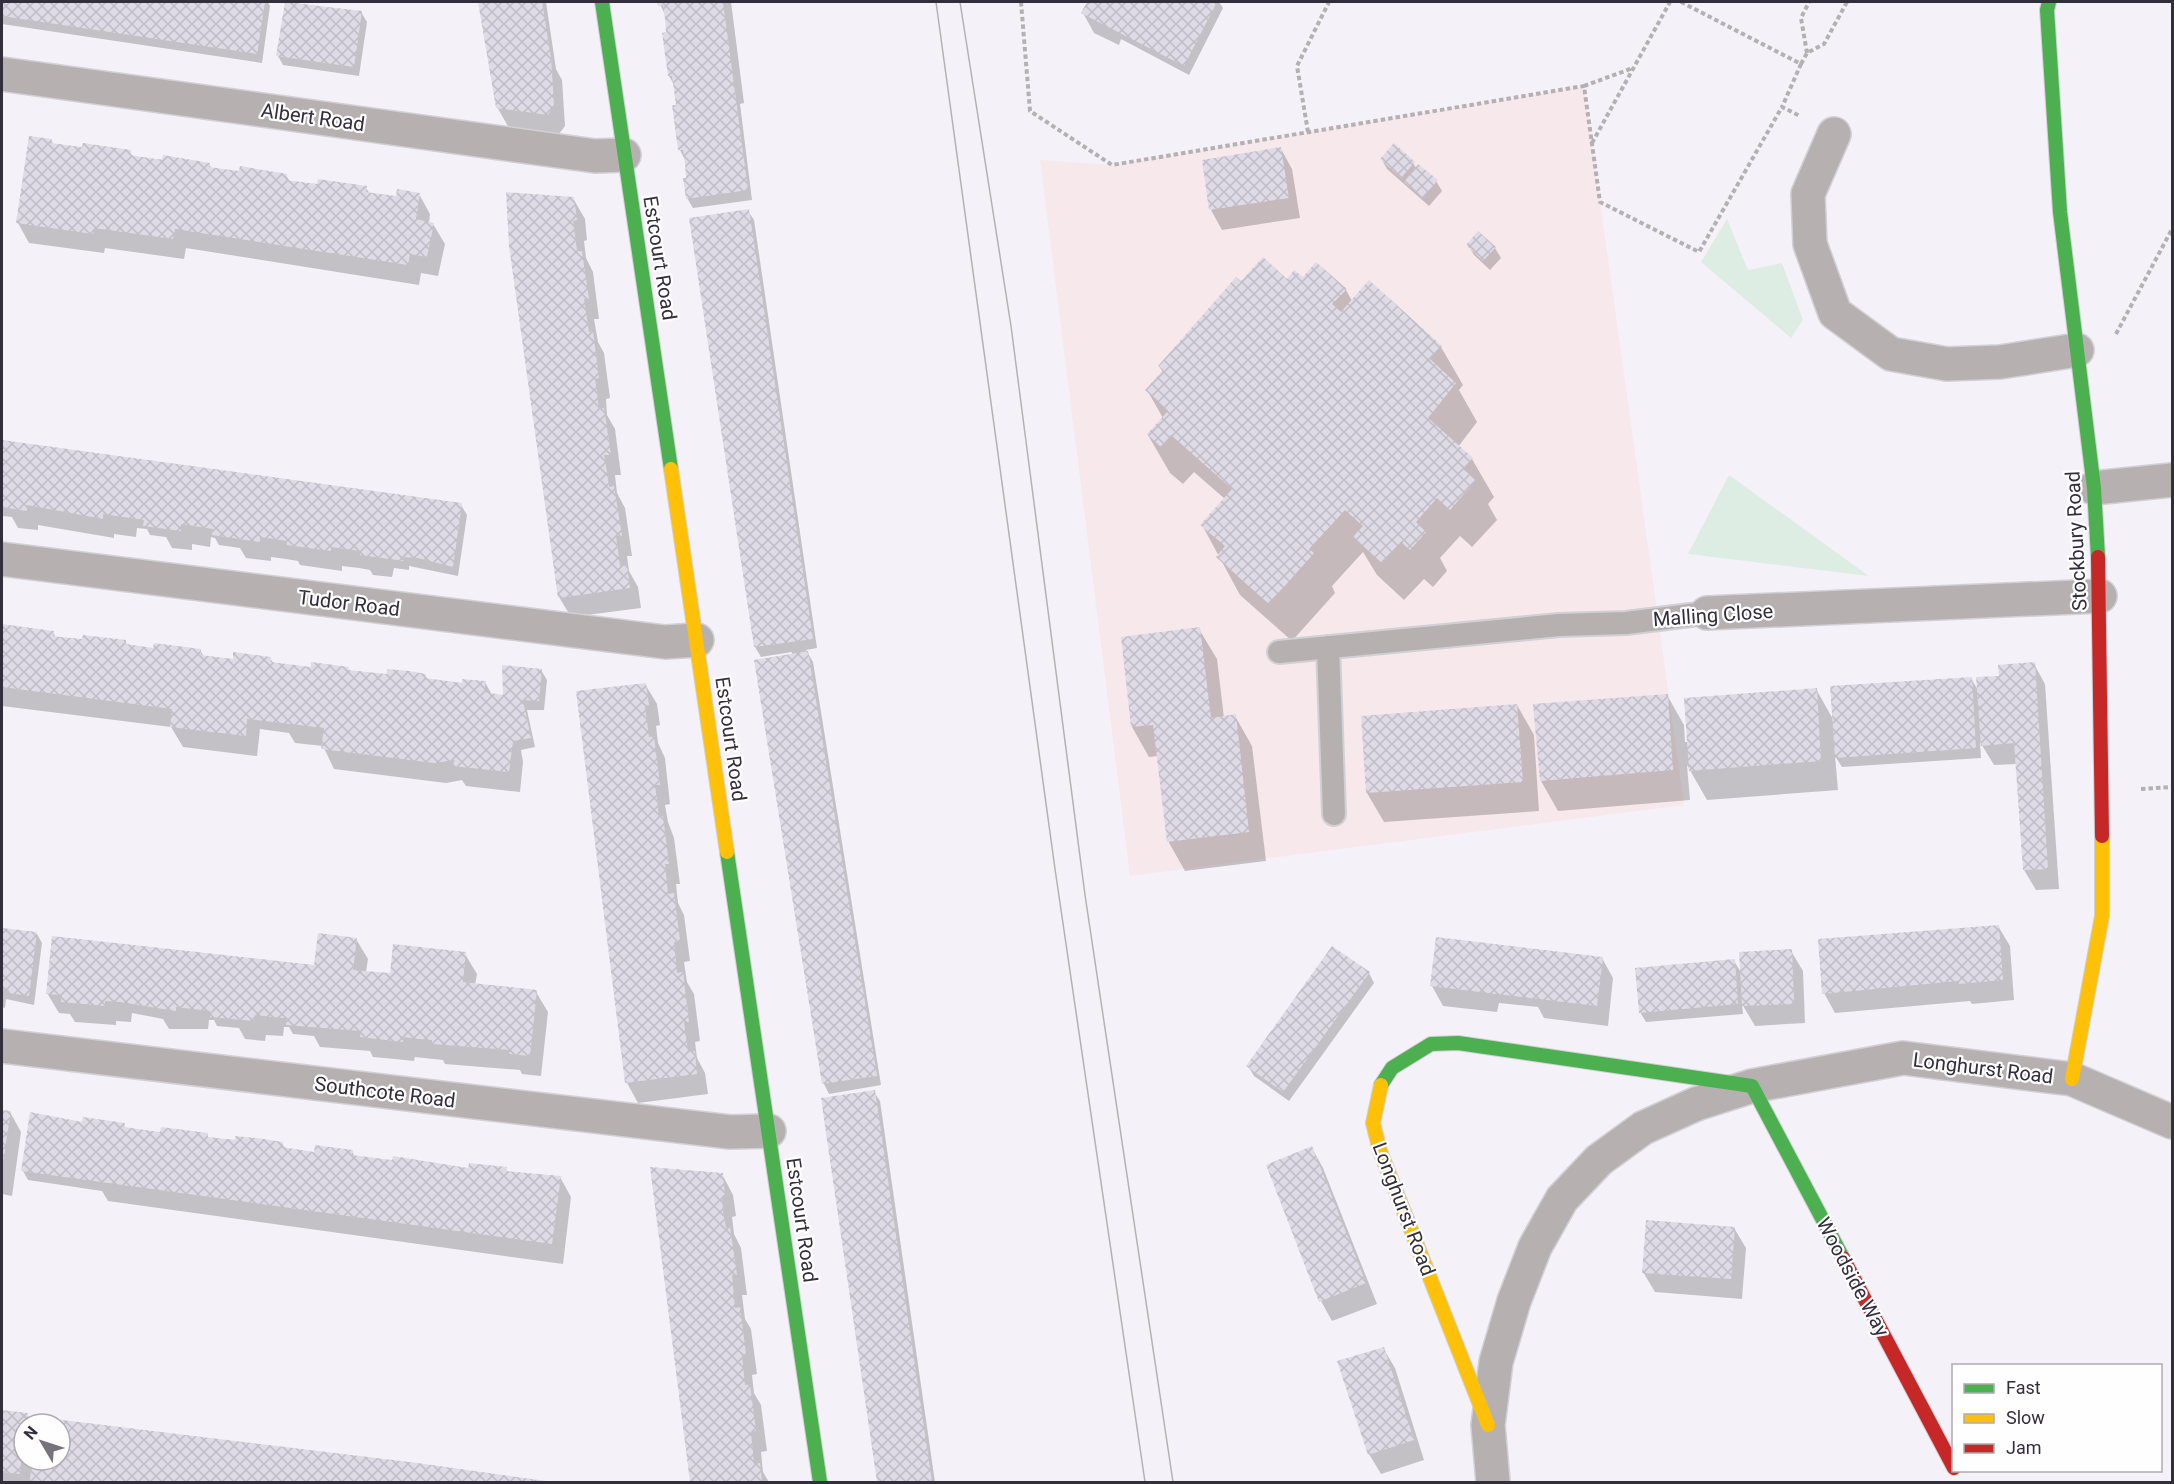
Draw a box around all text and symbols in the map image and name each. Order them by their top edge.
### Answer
street label: Albert Road [260,98,366,136]
street label: Estcourt Road [638,194,682,322]
street label: Stockbury Road [2060,471,2092,611]
street label: Tudor Road [297,585,401,621]
street label: Malling Close [1652,599,1774,631]
street label: Estcourt Road [710,675,752,803]
street label: Longhurst Road [1912,1047,2054,1089]
street label: Southcote Road [313,1071,457,1113]
street label: Longhurst Road [1368,1139,1440,1279]
street label: Estcourt Road [781,1156,823,1284]
street label: Woodside Way [1812,1213,1895,1341]
legend [1952,1364,2162,1472]
text: Fast [2006,1377,2041,1398]
text: Slow [2006,1407,2045,1428]
north arrow [12,1412,72,1472]
text: N [20,1423,42,1443]
text: Jam [2006,1437,2042,1458]

